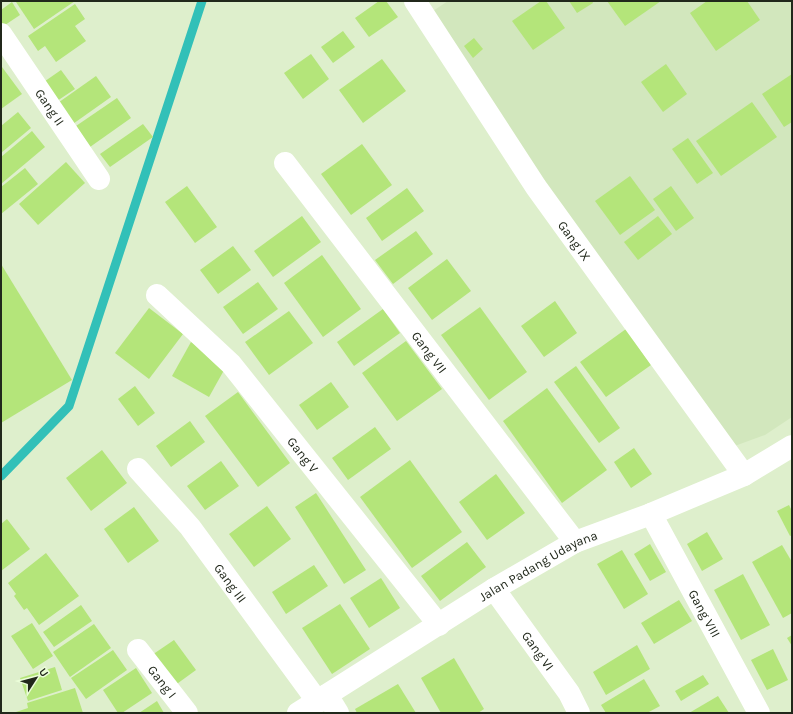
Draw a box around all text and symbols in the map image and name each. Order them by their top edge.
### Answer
street label: Gang II [33,86,68,128]
street label: Gang IX [555,218,594,264]
street label: Gang VII [409,328,450,376]
street label: Gang V [284,434,322,476]
street label: Jalan Padang Udayana [476,527,599,604]
street label: Gang III [212,560,250,605]
street label: Gang VIII [686,587,724,640]
street label: Gang VI [519,628,558,673]
north arrow [16,658,56,698]
street label: Gang I [145,662,180,701]
text: U [36,666,51,679]

